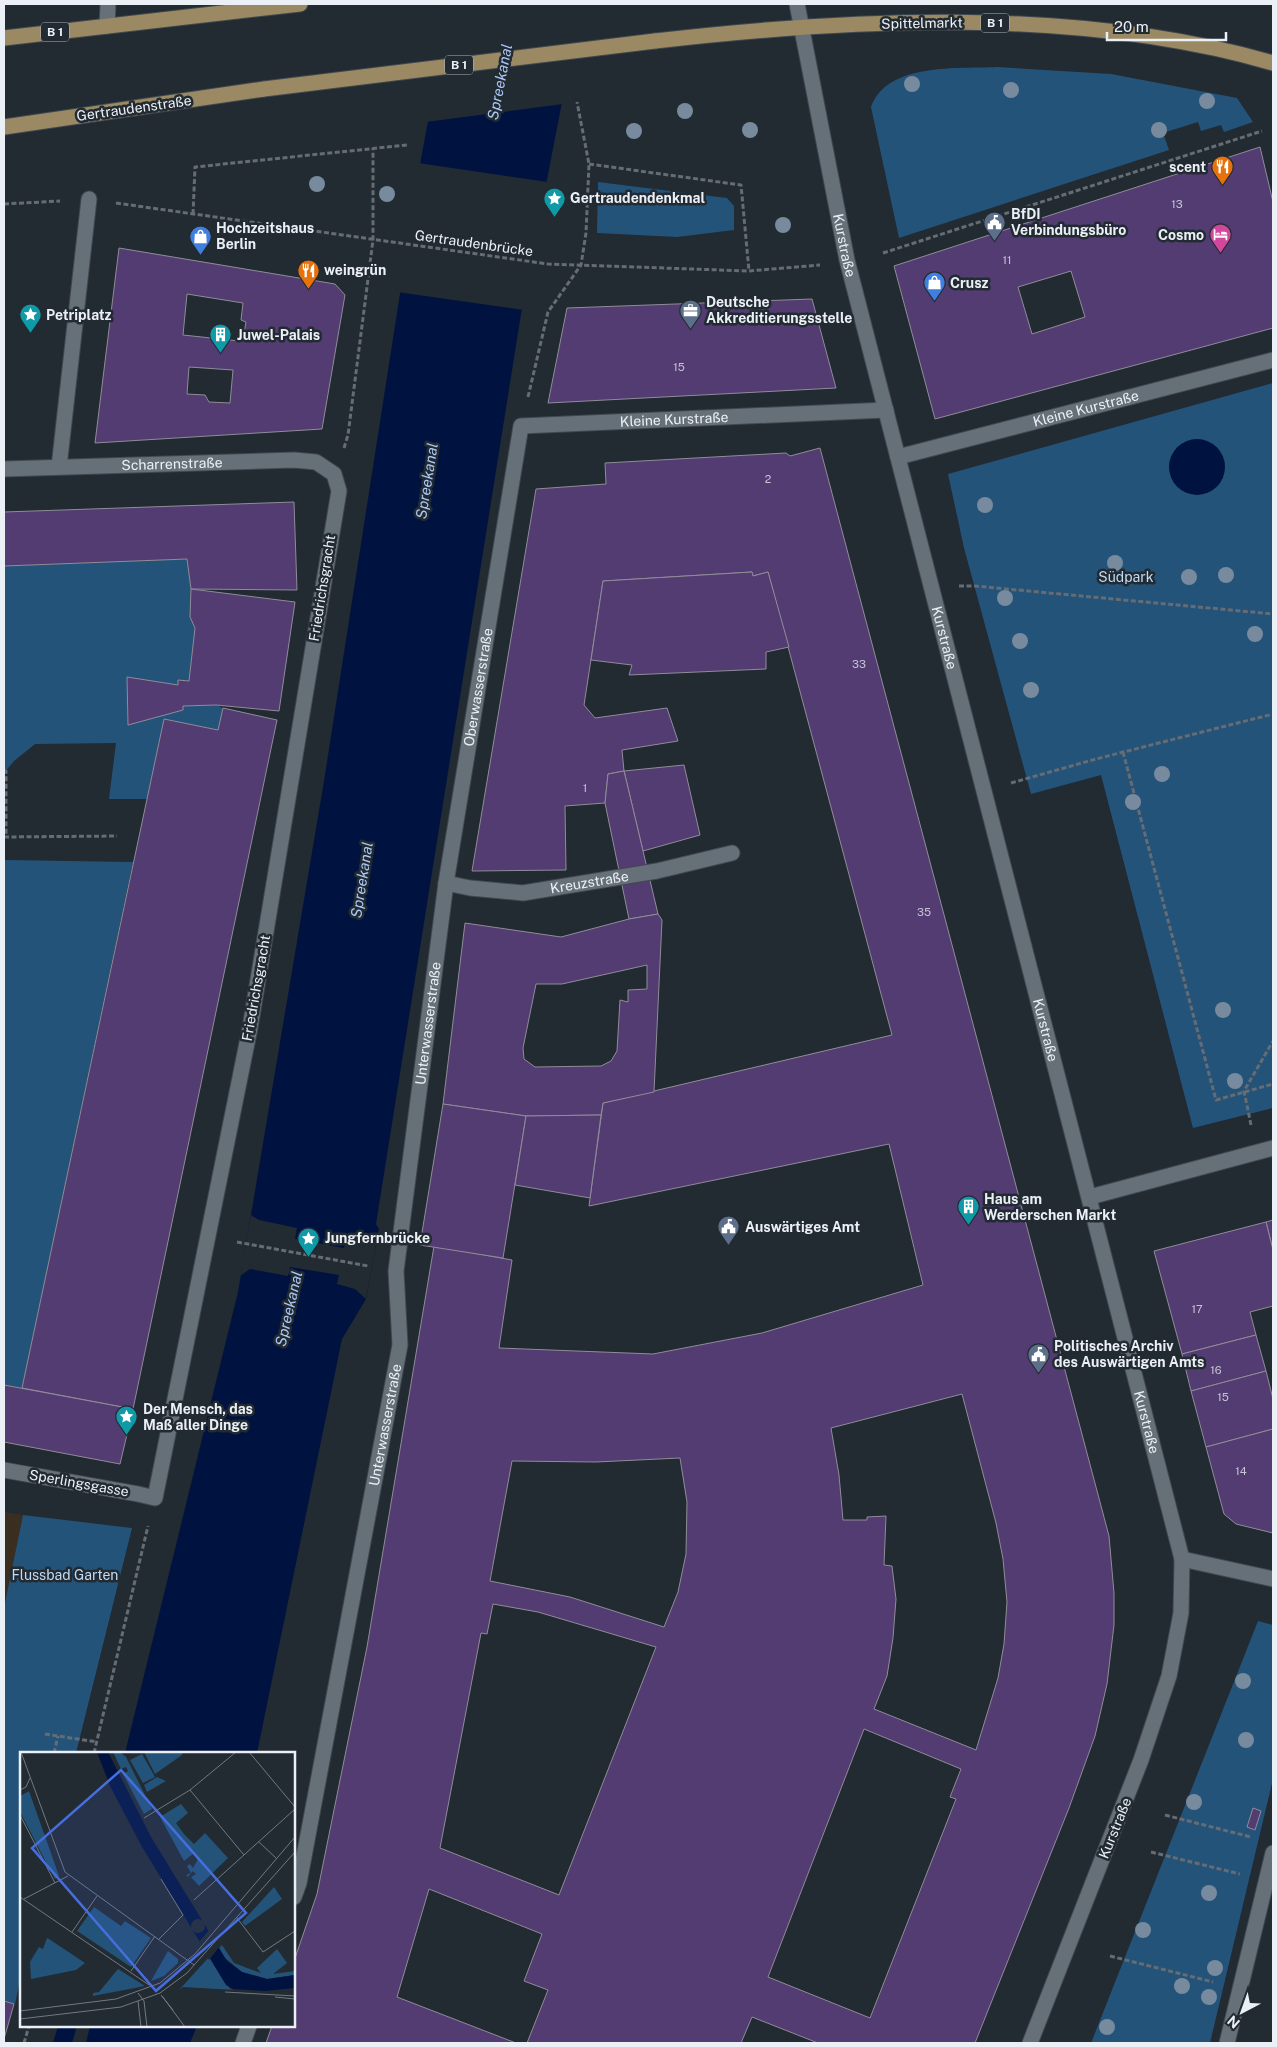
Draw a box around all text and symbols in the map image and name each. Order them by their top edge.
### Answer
scale bar [1107,10,1226,42]
road number: B 1 [981,13,1009,32]
street label: Spittelmarkt [881,14,963,32]
text: 20 m [1114,18,1149,35]
road number: B 1 [41,22,69,42]
water label: Spreekanal [484,42,515,121]
road number: B 1 [445,56,473,74]
street label: Gertraudenstraße [76,92,193,124]
restaurant icon: scent [1210,155,1234,186]
place label: scent [1169,159,1206,175]
place icon: Gertraudendenkmal [542,186,566,217]
place label: Gertraudendenkmal [570,190,705,206]
house number: 13 [1171,198,1183,210]
place label: BfDI Verbindungsbüro [1011,206,1126,238]
public building icon: BfDI Verbindungsbüro [983,210,1007,241]
street label: Kurstraße [830,212,859,279]
place label: Hochzeitshaus Berlin [216,220,314,252]
hotel icon: Cosmo [1208,223,1232,254]
shop icon: Hochzeitshaus Berlin [188,224,212,255]
street label: Gertraudenbrücke [414,227,534,259]
place label: Cosmo [1158,227,1204,243]
house number: 11 [1003,254,1011,266]
restaurant icon: weingrün [296,258,320,289]
place label: weingrün [324,262,386,278]
shop icon: Crusz [922,271,946,302]
place label: Crusz [950,275,988,291]
place label: Deutsche Akkreditierungsstelle [706,294,852,326]
office icon: Deutsche Akkreditierungsstelle [678,298,702,329]
place icon: Petriplatz [18,303,42,334]
place label: Petriplatz [46,307,112,323]
building icon: Juwel-Palais [209,323,233,354]
place label: Juwel-Palais [237,327,320,343]
house number: 15 [673,361,685,373]
street label: Kleine Kurstraße [1031,387,1140,430]
street label: Kleine Kurstraße [620,409,729,430]
water label: Spreekanal [412,442,441,520]
street label: Scharrenstraße [121,454,223,473]
house number: 2 [765,473,772,485]
street label: Friedrichsgracht [306,534,338,642]
park label: Südpark [1098,569,1154,585]
street label: Kurstraße [929,605,960,671]
street label: Oberwasserstraße [461,627,496,748]
house number: 33 [852,658,866,670]
house number: 1 [583,782,587,794]
water label: Spreekanal [347,841,376,919]
street label: Kreuzstraße [549,868,630,896]
house number: 35 [917,906,931,918]
street label: Friedrichsgracht [239,934,273,1042]
street label: Unterwasserstraße [412,961,444,1086]
street label: Kurstraße [1030,997,1061,1063]
place label: Haus am Werderschen Markt [984,1191,1116,1223]
building icon: Haus am Werderschen Markt [956,1195,980,1226]
public building icon: Auswärtiges Amt [717,1215,741,1246]
place label: Auswärtiges Amt [745,1219,860,1235]
place icon: Jungfernbrücke [297,1226,321,1257]
place label: Jungfernbrücke [325,1230,430,1246]
water label: Spreekanal [272,1269,305,1348]
house number: 17 [1191,1303,1203,1315]
place label: Politisches Archiv des Auswärtigen Amts [1054,1338,1204,1370]
public building icon: Politisches Archiv des Auswärtigen Amts [1026,1342,1050,1373]
street label: Unterwasserstraße [366,1362,404,1487]
house number: 16 [1210,1364,1222,1376]
street label: Kurstraße [1131,1389,1163,1455]
house number: 15 [1217,1391,1229,1403]
place label: Der Mensch, das Maß aller Dinge [143,1401,253,1433]
place icon: Der Mensch, das Maß aller Dinge [115,1405,139,1436]
house number: 14 [1235,1465,1247,1477]
street label: Sperlingsgasse [28,1466,130,1500]
park label: Flussbad Garten [12,1567,118,1583]
inset map [20,1752,295,2027]
street label: Kurstraße [1096,1795,1134,1861]
north arrow [1217,1987,1267,2037]
text: N [1224,2012,1243,2031]

